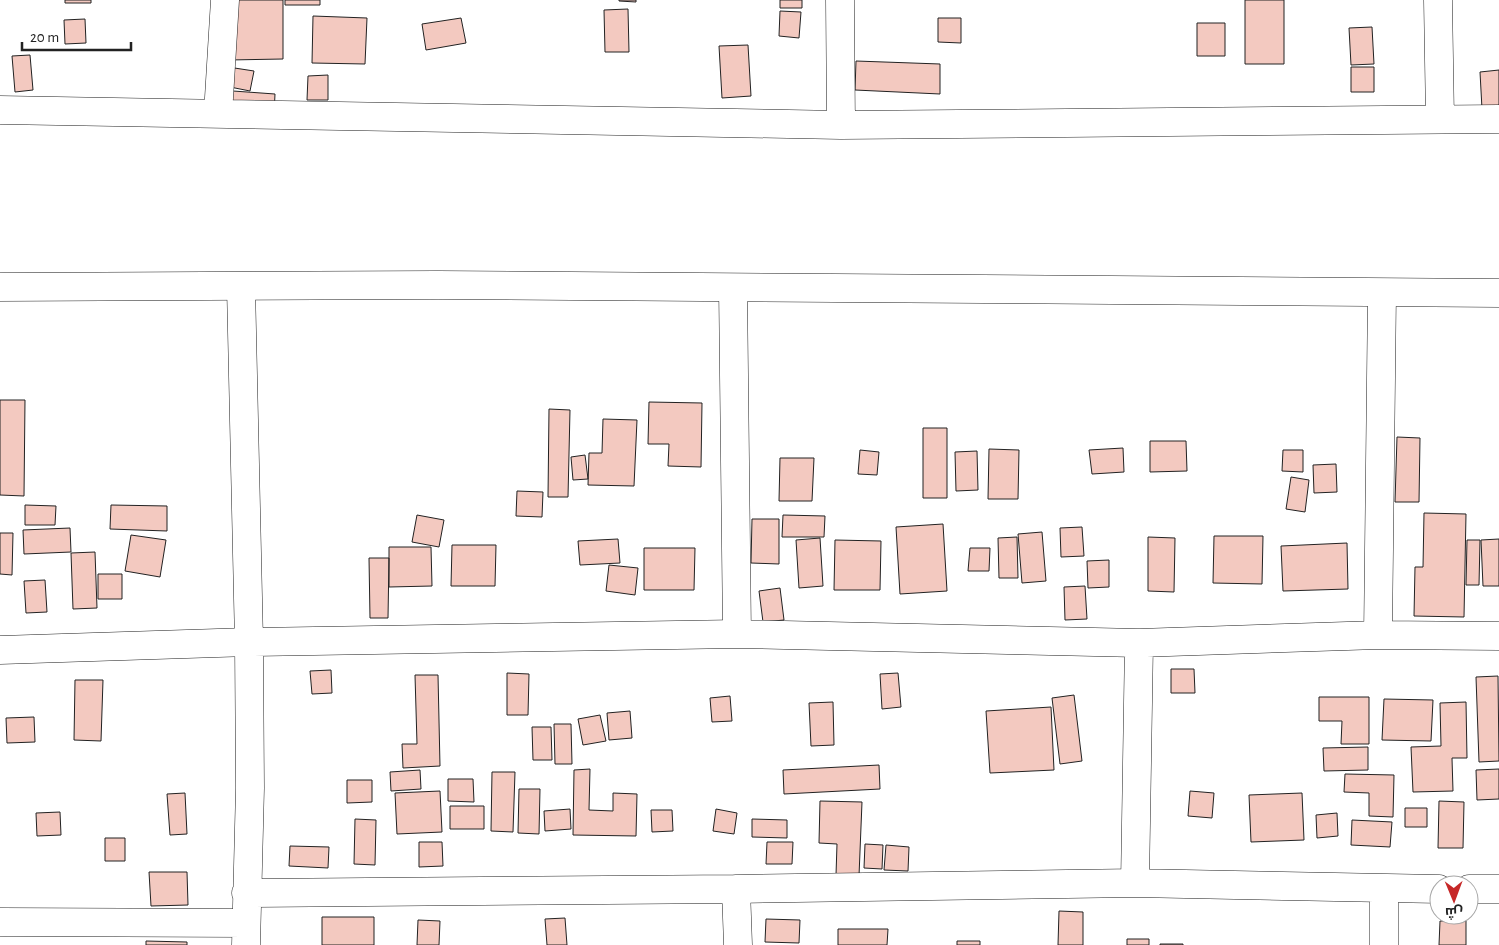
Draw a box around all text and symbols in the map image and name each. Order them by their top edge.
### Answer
scale bar [22,20,131,52]
text: 20 m [30,30,59,45]
north arrow [1429,875,1479,925]
text: ش [1445,904,1463,921]

